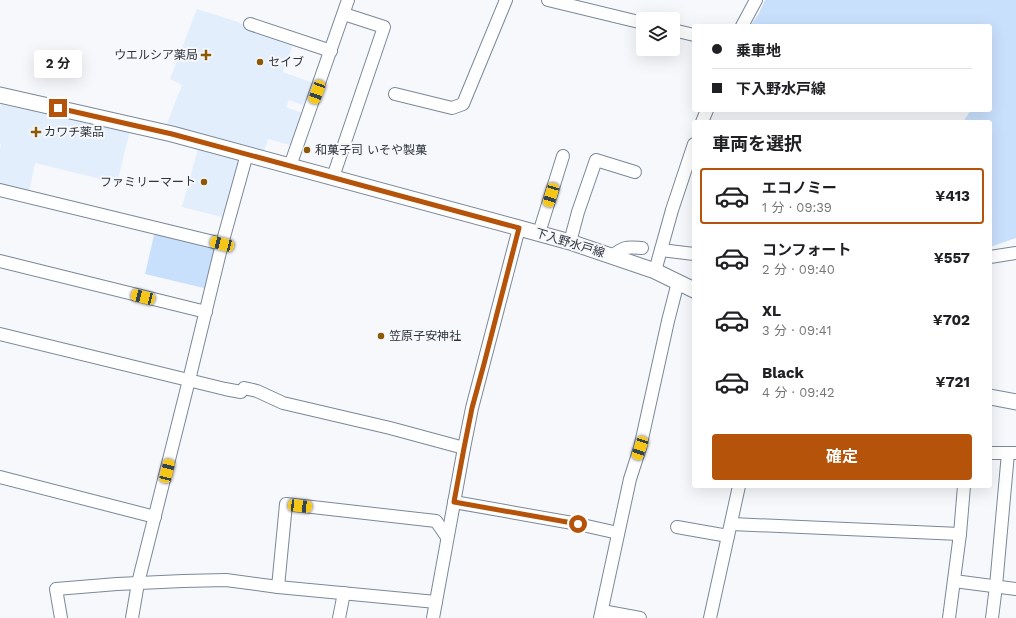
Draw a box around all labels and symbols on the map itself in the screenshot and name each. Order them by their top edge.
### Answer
place label: ウエルシア薬局 [114,48,198,62]
callout: 2 分 [34,50,82,78]
marker: ウエルシア薬局 [201,50,211,60]
place label: セイブ [268,55,304,69]
marker: セイブ [255,57,265,67]
car [307,79,327,105]
route end [49,99,67,117]
place label: カワチ薬品 [44,125,104,139]
marker: カワチ薬品 [31,127,41,137]
place label: 和菓子司 いそや製菓 [315,143,427,157]
marker: 和菓子司 いそや製菓 [302,145,312,155]
place label: ファミリーマート [100,175,196,189]
marker: ファミリーマート [199,177,209,187]
car [542,182,560,208]
street label: 下入野水戸線 [534,226,606,260]
car [209,235,235,253]
car [130,288,156,306]
place label: 笠原子安神社 [389,329,461,343]
marker: 笠原子安神社 [376,331,386,341]
car [630,435,650,461]
car [158,458,176,484]
car [287,499,313,513]
route start [569,515,587,533]

